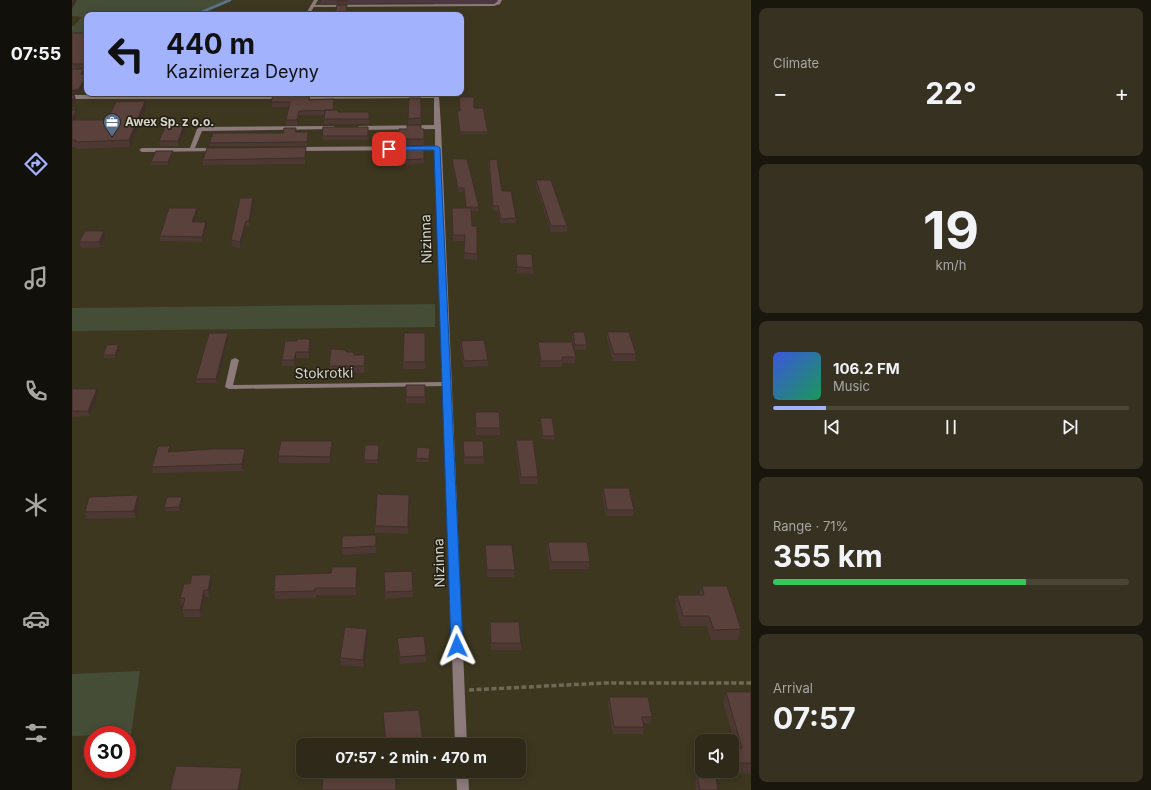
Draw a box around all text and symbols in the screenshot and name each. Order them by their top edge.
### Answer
text: 440 m [166,27,255,61]
icon: left [100,28,152,80]
text: 07:55 [11,43,61,64]
text: Climate [773,55,819,71]
text: Kazimierza Deyny [166,61,319,82]
text: 22° [925,75,977,111]
text: − [773,80,788,106]
text: + [1114,80,1129,106]
office icon: Awex Sp. z o.o. [102,112,122,137]
place label: Awex Sp. z o.o. [125,114,214,129]
pin [372,132,406,166]
icon: arrive [378,138,400,160]
icon: directions [22,150,50,178]
text: 19 [923,199,979,262]
street label: Nizinna [416,214,435,264]
text: km/h [936,257,966,273]
icon: music [22,264,50,292]
text: 106.2 FM [833,359,900,378]
street label: Stokrotki [295,363,353,382]
icon: phone [22,377,50,405]
text: Music [833,378,870,394]
icon: previous [821,416,843,438]
icon: pause [940,416,962,438]
icon: next [1059,416,1081,438]
icon: climate [22,491,50,519]
text: Range · 71% [773,518,848,534]
street label: Nizinna [429,538,448,588]
text: 355 km [773,538,883,574]
icon: car [22,605,50,633]
position arrow [436,625,478,667]
text: Arrival [773,680,813,696]
text: 07:57 [773,700,856,736]
icon: filters [22,719,50,747]
speed limit sign: 30 [84,726,136,778]
map controls [695,734,739,778]
button: sound [695,734,739,778]
text: 07:57 · 2 min · 470 m [335,748,487,767]

